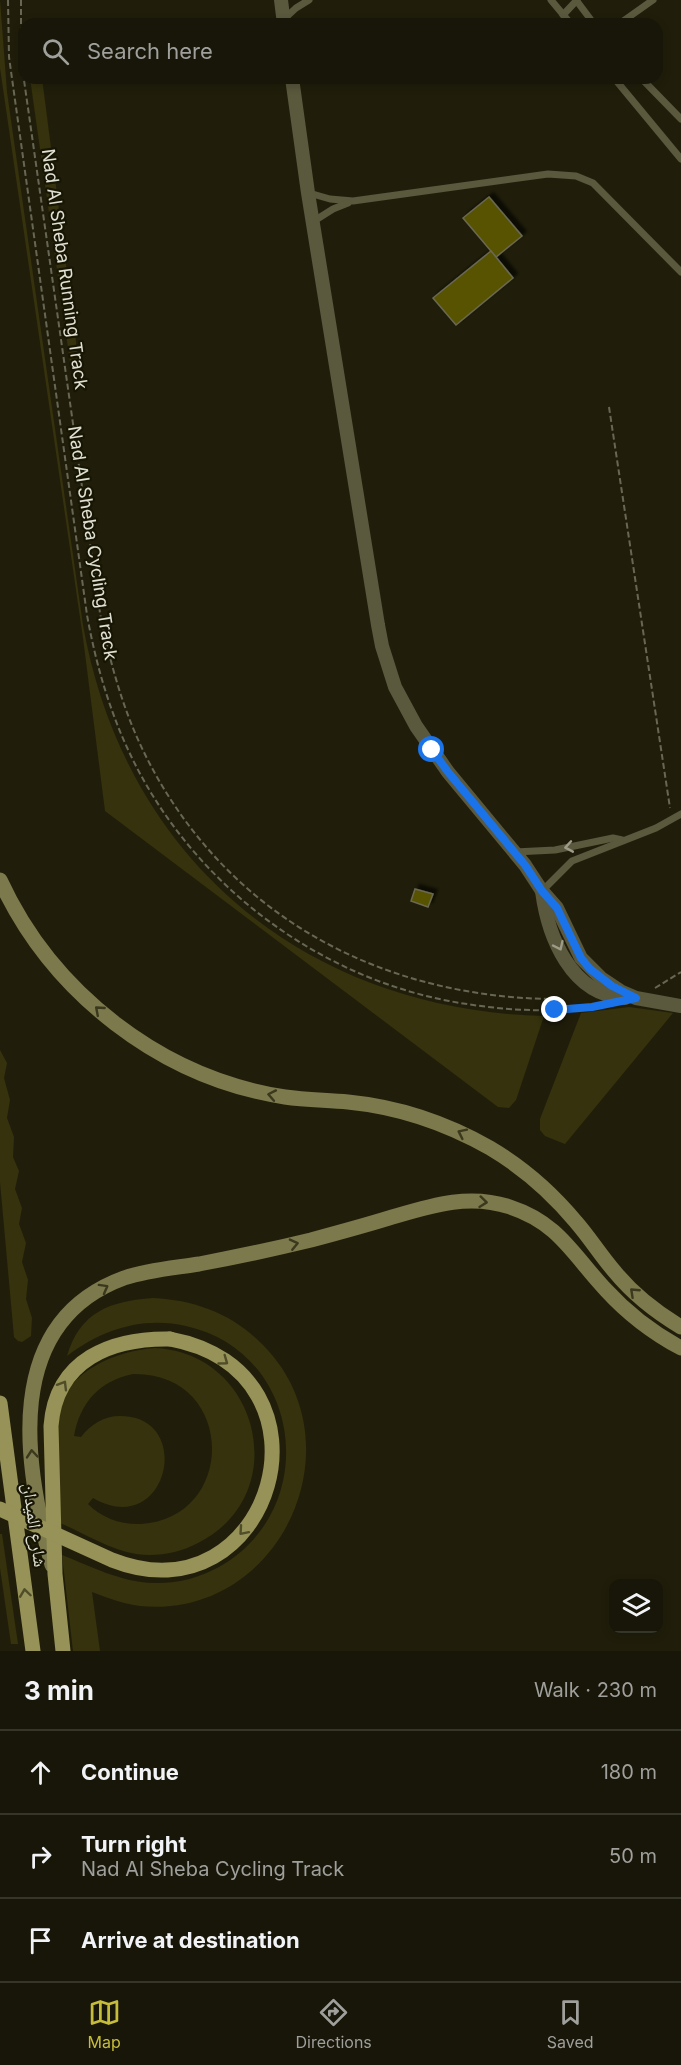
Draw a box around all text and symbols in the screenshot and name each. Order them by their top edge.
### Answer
search box [18,18,663,84]
icon: search [39,35,72,68]
text: Search here [87,38,213,64]
street label: Nad Al Sheba Running Track [38,147,92,391]
street label: Nad Al Sheba Cycling Track [64,424,122,662]
route start [418,736,444,762]
one-way arrow [564,840,574,853]
one-way arrow [551,940,563,951]
route end [541,996,567,1022]
one-way arrow [95,1006,106,1017]
one-way arrow [267,1089,277,1102]
one-way arrow [457,1129,468,1141]
one-way arrow [478,1195,487,1208]
one-way arrow [288,1238,298,1251]
one-way arrow [98,1283,108,1295]
one-way arrow [630,1288,641,1299]
one-way arrow [217,1353,228,1364]
one-way arrow [55,1381,67,1391]
one-way arrow [26,1450,39,1459]
street label: شارع الميدان [18,1482,51,1569]
one-way arrow [239,1524,250,1535]
map controls [609,1579,663,1633]
button: layers [609,1579,663,1633]
one-way arrow [19,1588,31,1598]
text: 3 min [24,1675,94,1706]
text: Walk · 230 m [534,1678,657,1702]
icon: ahead [24,1756,57,1789]
text: Continue [81,1759,179,1785]
text: 180 m [601,1760,657,1784]
text: Turn right [81,1831,187,1857]
icon: right [24,1840,57,1873]
text: 50 m [609,1844,657,1868]
text: Nad Al Sheba Cycling Track [81,1857,344,1881]
icon: arrive [24,1924,57,1957]
text: Arrive at destination [81,1927,300,1953]
tab: Map [87,1996,121,2052]
tab: Directions [296,1996,372,2052]
tab: Saved [547,1996,594,2052]

